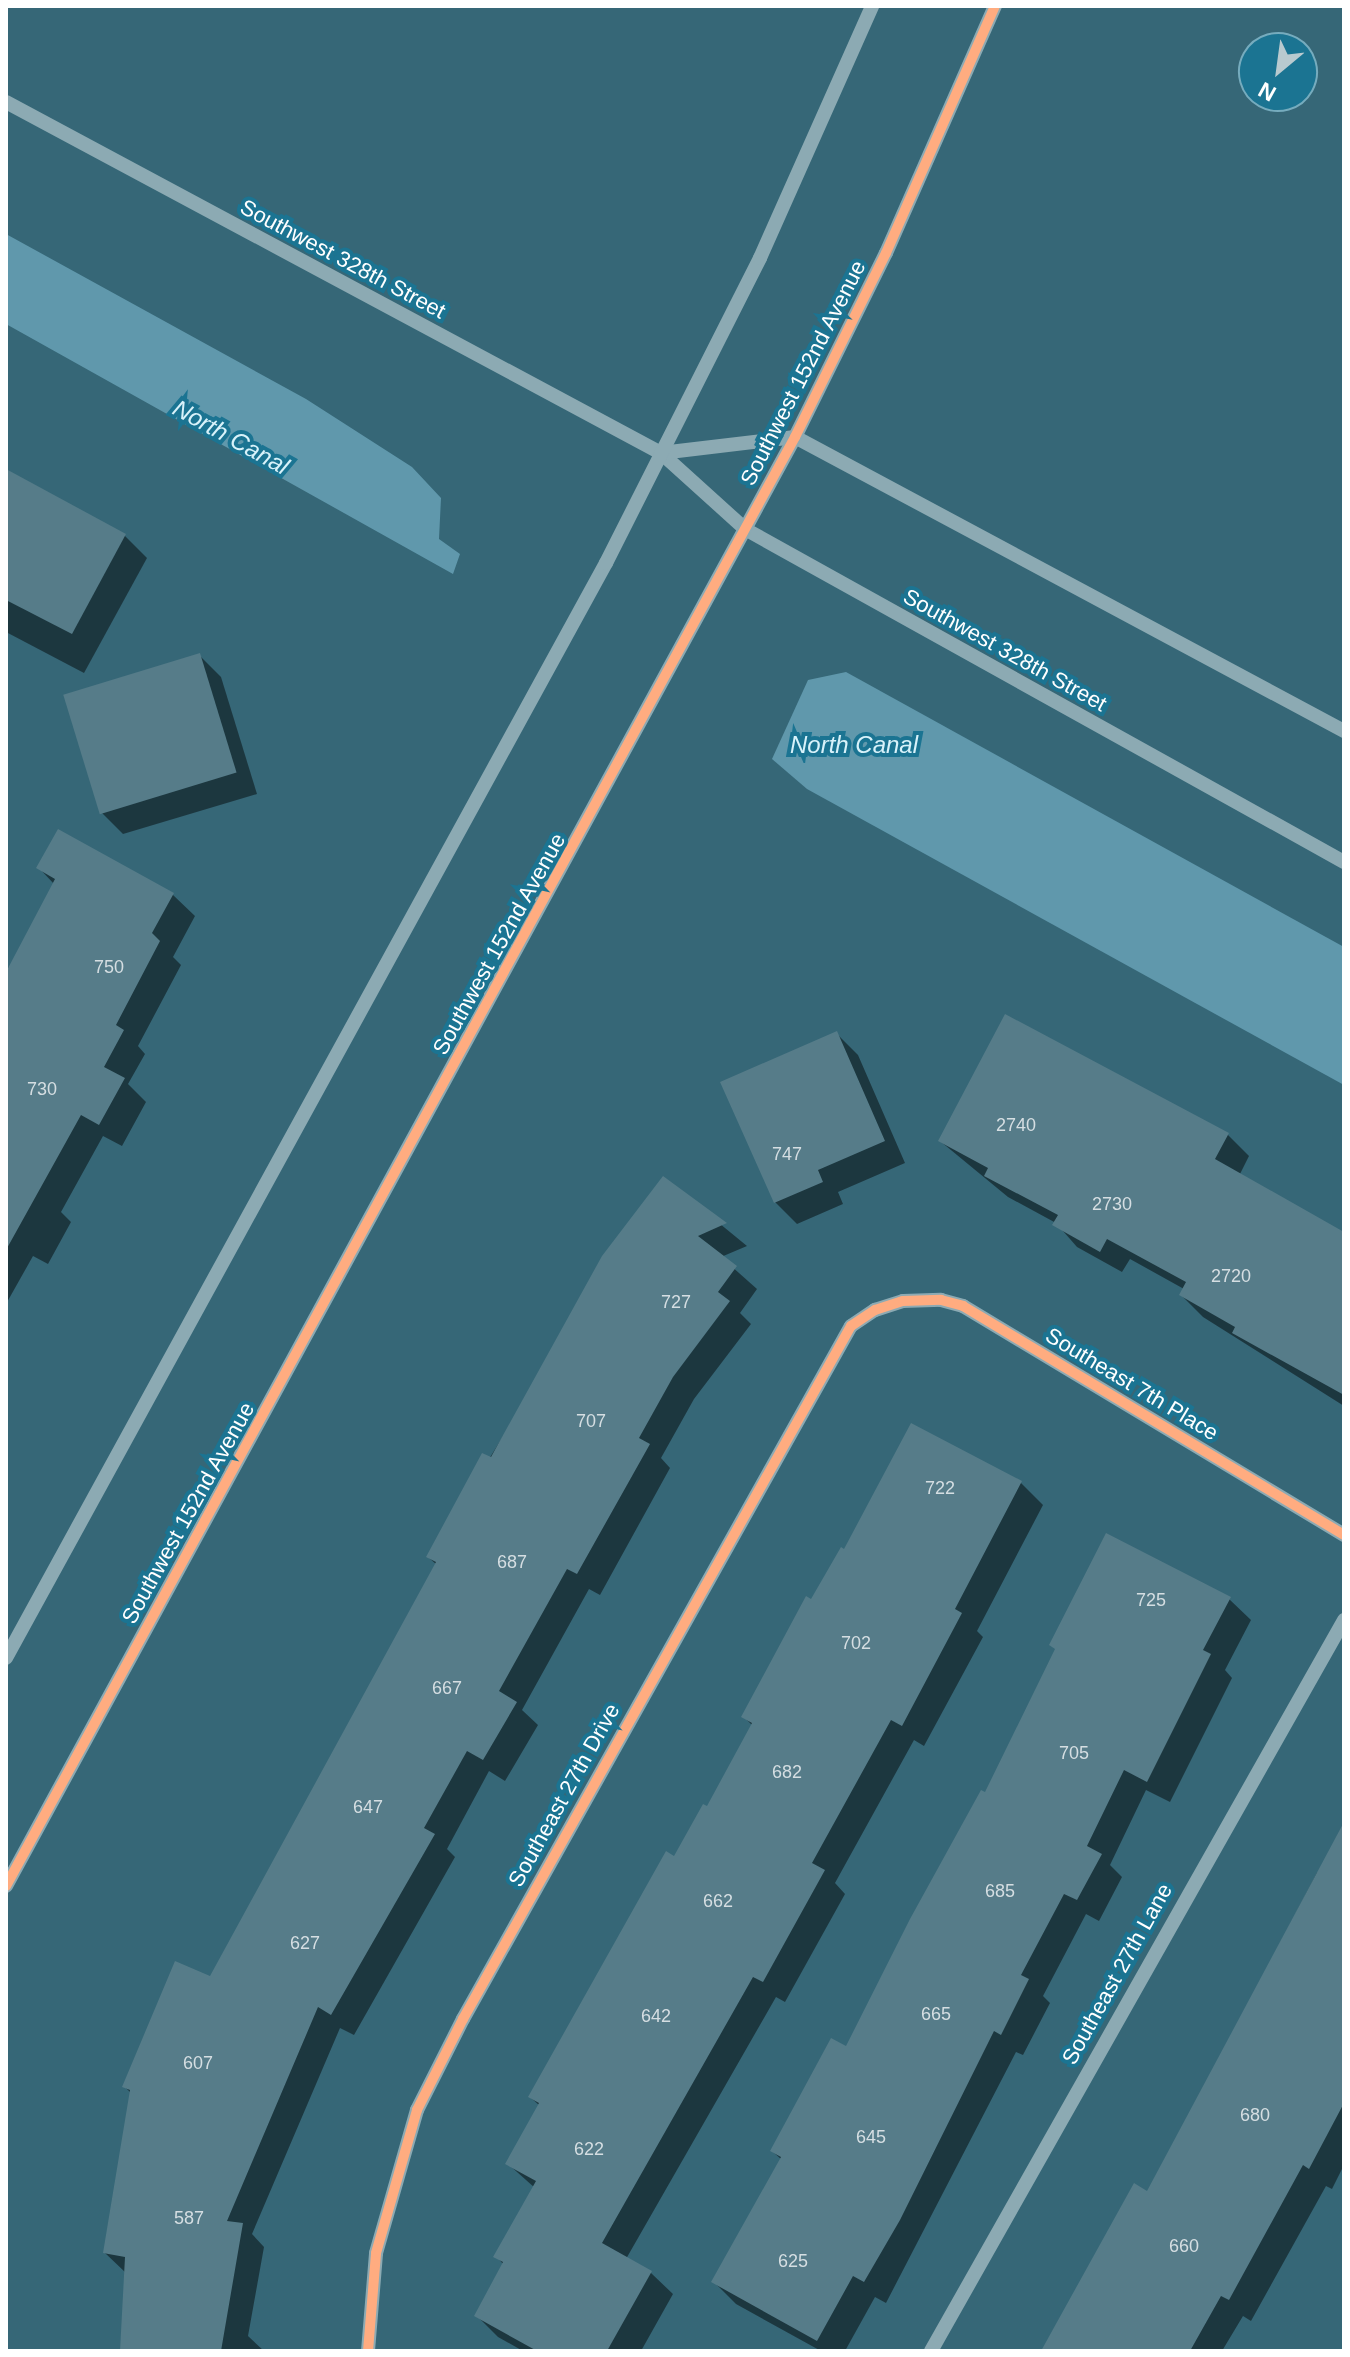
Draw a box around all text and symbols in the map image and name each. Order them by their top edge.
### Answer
north arrow [1238,32,1318,112]
text: N [1254,77,1280,106]
street label: Southwest 328th Street [236,194,450,324]
street label: Southwest 152nd Avenue [734,255,872,491]
water label: North Canal [168,393,294,481]
street label: Southwest 328th Street [899,583,1111,717]
water label: North Canal [790,731,918,759]
street label: Southwest 152nd Avenue [427,828,571,1060]
house number: 750 [94,956,124,978]
house number: 730 [27,1078,57,1100]
house number: 2740 [996,1114,1036,1136]
house number: 747 [772,1143,802,1165]
house number: 2730 [1092,1193,1132,1215]
house number: 2720 [1211,1265,1251,1287]
house number: 727 [661,1291,691,1313]
street label: Southeast 7th Place [1041,1322,1223,1446]
street label: Southwest 152nd Avenue [116,1397,260,1629]
house number: 707 [576,1410,606,1432]
house number: 722 [925,1477,955,1499]
house number: 687 [497,1551,527,1573]
house number: 725 [1136,1589,1166,1611]
house number: 702 [841,1632,871,1654]
house number: 667 [432,1677,462,1699]
street label: Southeast 27th Drive [503,1699,625,1891]
house number: 705 [1059,1742,1089,1764]
house number: 682 [772,1761,802,1783]
house number: 647 [353,1796,383,1818]
street label: Southeast 27th Lane [1056,1879,1178,2069]
house number: 685 [985,1880,1015,1902]
house number: 662 [703,1890,733,1912]
house number: 627 [290,1932,320,1954]
house number: 665 [921,2003,951,2025]
house number: 642 [641,2005,671,2027]
house number: 607 [183,2052,213,2074]
house number: 680 [1240,2104,1270,2126]
house number: 645 [856,2126,886,2148]
house number: 622 [574,2138,604,2160]
house number: 587 [174,2207,204,2229]
house number: 660 [1169,2235,1199,2257]
house number: 625 [778,2250,808,2272]

